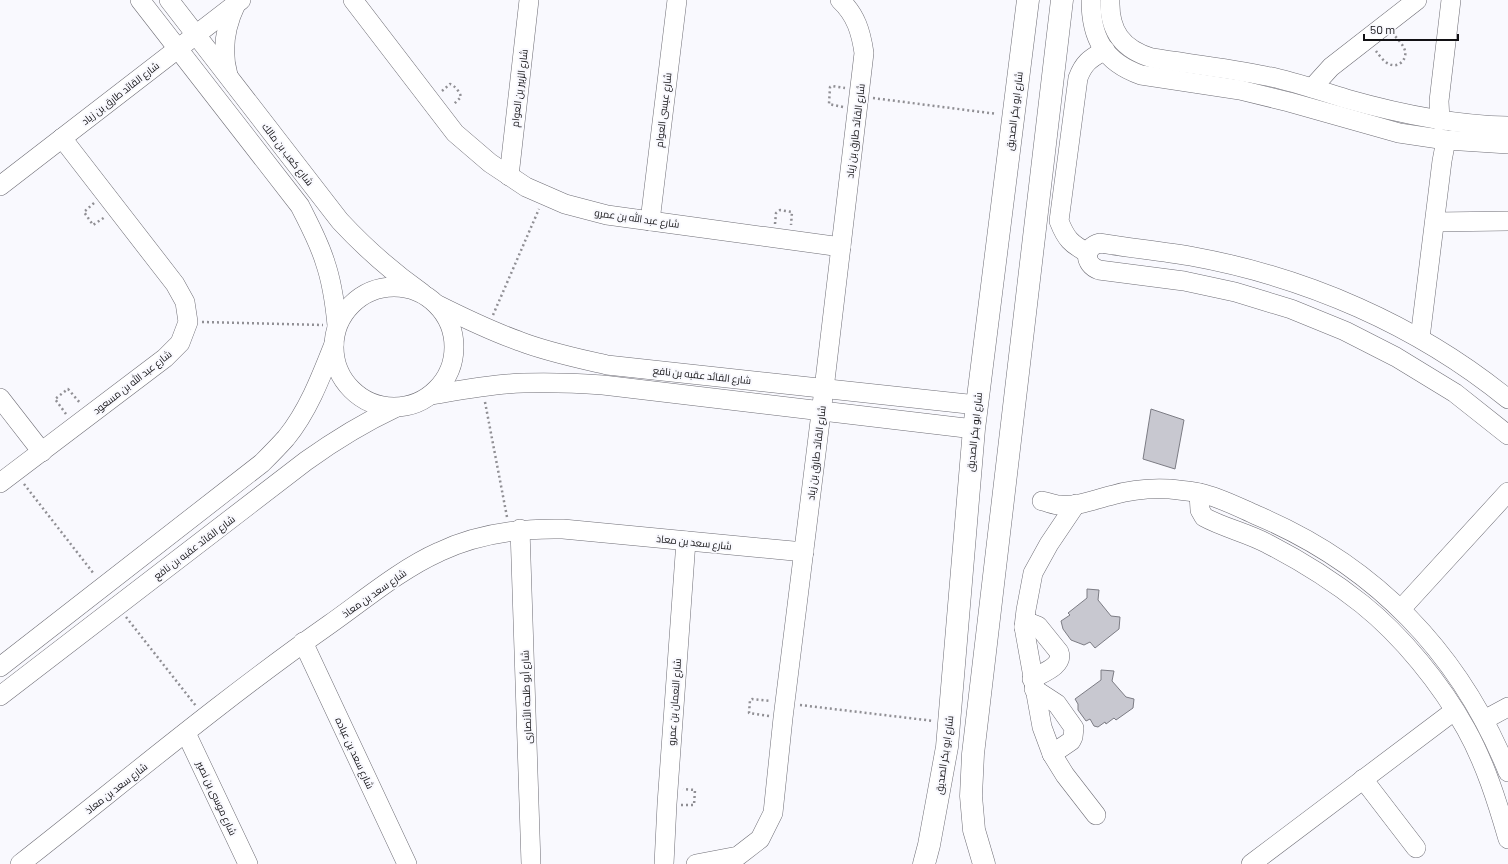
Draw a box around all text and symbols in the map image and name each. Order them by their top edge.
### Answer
scale bar [1364,16,1458,42]
text: 50 m [1370,22,1395,36]
street label: شارع الزبير بن العوام [508,48,532,128]
street label: شارع القائد طارق بن زياد [79,59,162,128]
street label: شارع ابو بكر الصديق [1003,71,1026,151]
street label: شارع عيسى العوام [652,72,676,148]
street label: شارع القائد طارق بن زياد [843,83,868,179]
street label: شارع كعب بن مالك [259,120,316,188]
street label: شارع عبد الله بن عمرو [594,205,680,231]
street label: شارع عبد الله بن مسعود [90,347,174,417]
street label: شارع القائد عقبه بن نافع [652,364,752,387]
street label: شارع ابو بكر الصديق [964,392,985,472]
street label: شارع القائد طارق بن زياد [804,405,829,501]
street label: شارع القائد عقبه بن نافع [151,512,238,582]
street label: شارع سعد بن معاذ [656,532,732,553]
street label: شارع سعد بن معاذ [340,566,409,620]
street label: شارع أبو طلحة الأنصارى [518,650,535,744]
street label: شارع النعمان بن عمرو [665,658,684,746]
street label: شارع سعد بن عباده [332,715,377,791]
street label: شارع ابو بكر الصديق [933,715,956,795]
street label: شارع موسى بن نصير [193,758,239,837]
street label: شارع سعد بن معاذ [83,760,150,817]

